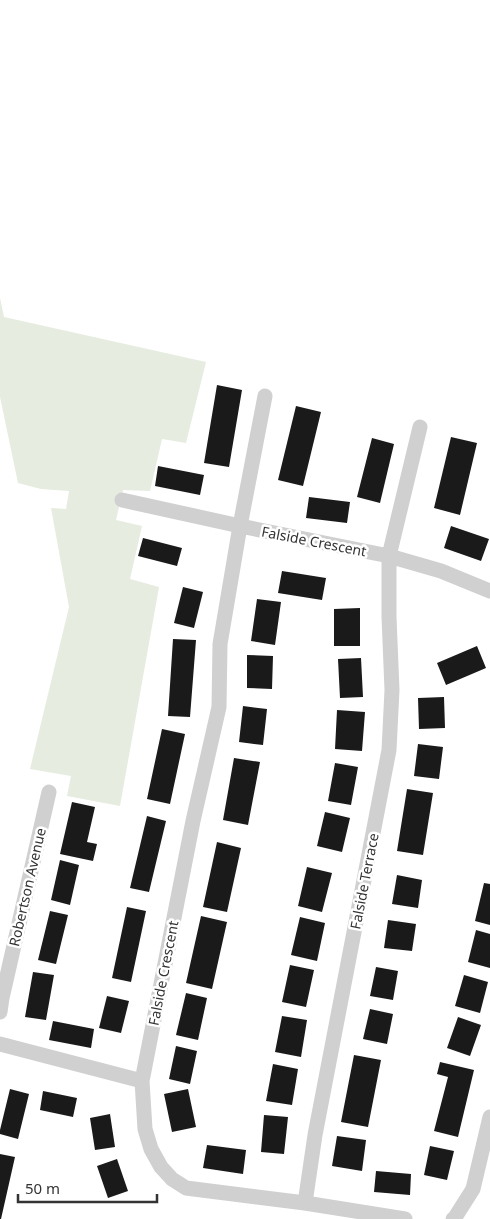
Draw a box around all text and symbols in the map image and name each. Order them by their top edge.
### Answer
street label: Falside Crescent [260,522,368,560]
street label: Robertson Avenue [4,826,50,948]
street label: Falside Terrace [345,831,383,931]
street label: Falside Crescent [144,919,182,1027]
scale bar [18,1172,156,1204]
text: 50 m [25,1178,60,1198]

